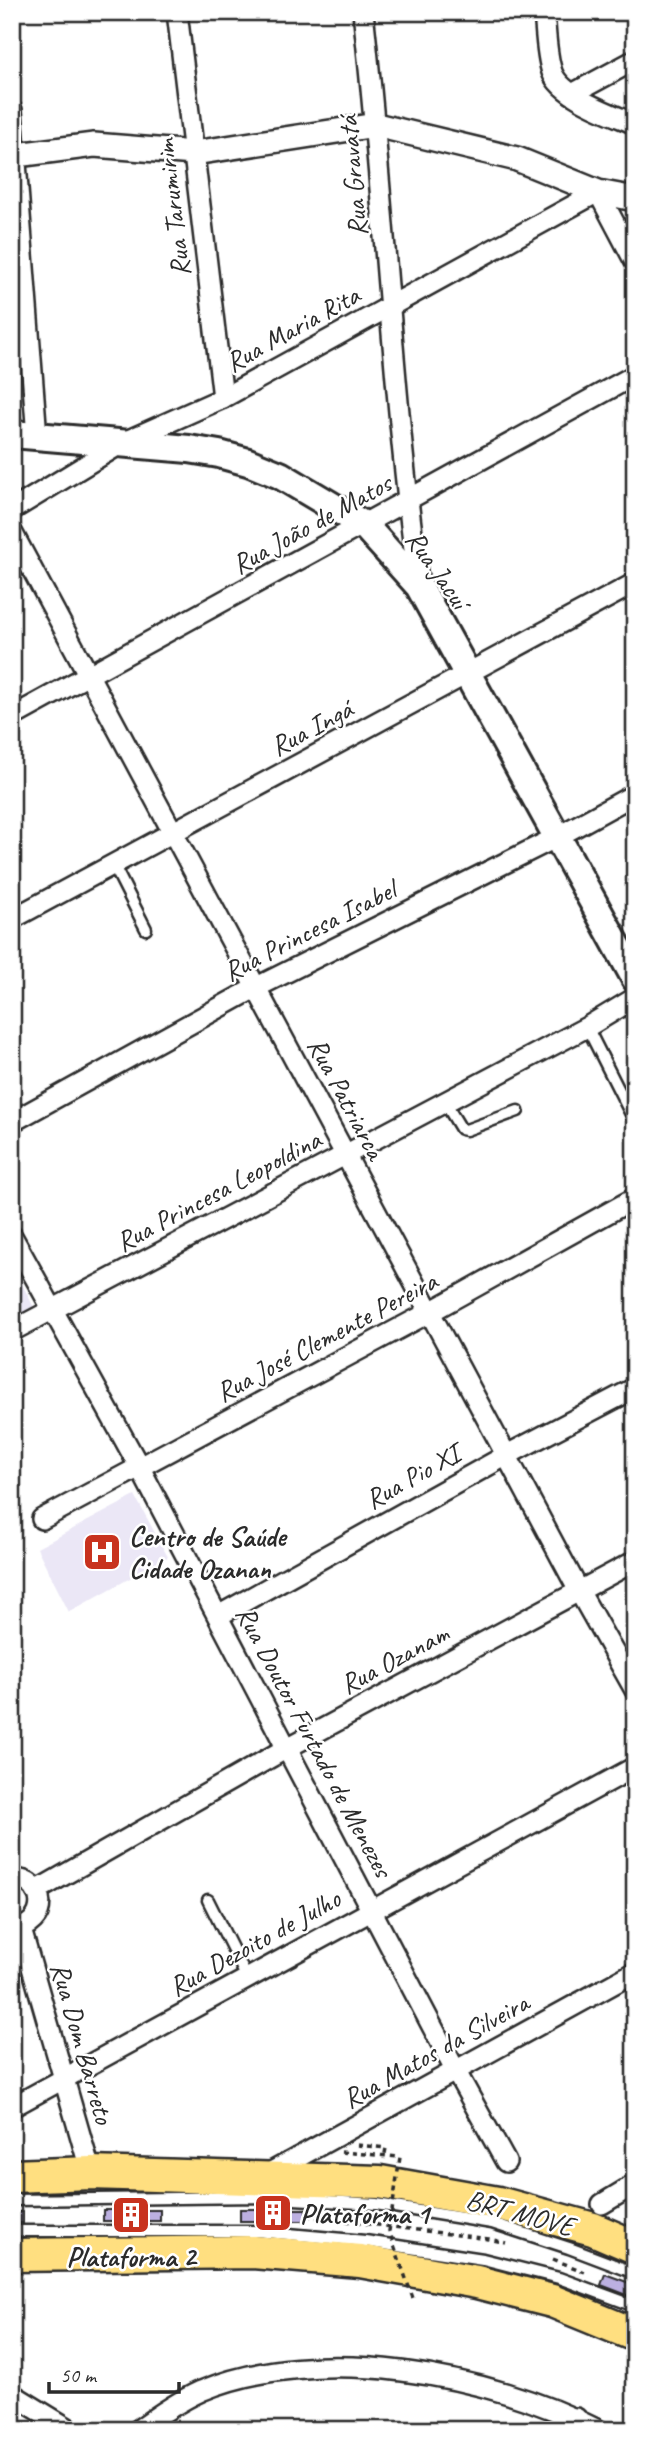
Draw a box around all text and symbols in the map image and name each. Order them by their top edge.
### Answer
street label: Rua Gravatá [330,111,375,238]
street label: Rua Tarumirim [146,135,198,278]
street label: Rua Maria Rita [219,276,367,380]
street label: Rua João de Matos [225,464,399,582]
street label: Rua Jacuí [398,523,481,620]
street label: Rua Ingá [264,690,361,764]
street label: Rua Princesa Isabel [217,870,406,989]
street label: Rua Patriarca [300,1031,394,1167]
street label: Rua Princesa Leopoldina [110,1121,328,1259]
street label: Rua José Clemente Pereira [209,1262,445,1410]
street label: Rua Pio XI [359,1433,471,1517]
place label: Centro de Saúde Cidade Ozanan [129,1519,288,1586]
hospital icon: Centro de Saúde Cidade Ozanan [81,1531,123,1573]
street label: Rua Doutor Furtado de Menezes [228,1600,402,1885]
street label: Rua Ozanam [334,1615,456,1702]
street label: Rua Dezoito de Julho [162,1880,348,2004]
street label: Rua Dom Barreto [43,1958,123,2130]
street label: Rua Matos da Silveira [336,1984,537,2116]
street label: BRT MOVE [462,2181,581,2245]
building icon: Plataforma 1 [252,2192,294,2234]
building icon: Plataforma 2 [110,2194,152,2236]
place label: Plataforma 1 [300,2196,433,2231]
place label: Plataforma 2 [66,2239,198,2274]
scale bar [49,2351,178,2395]
text: 50 m [60,2362,98,2388]

